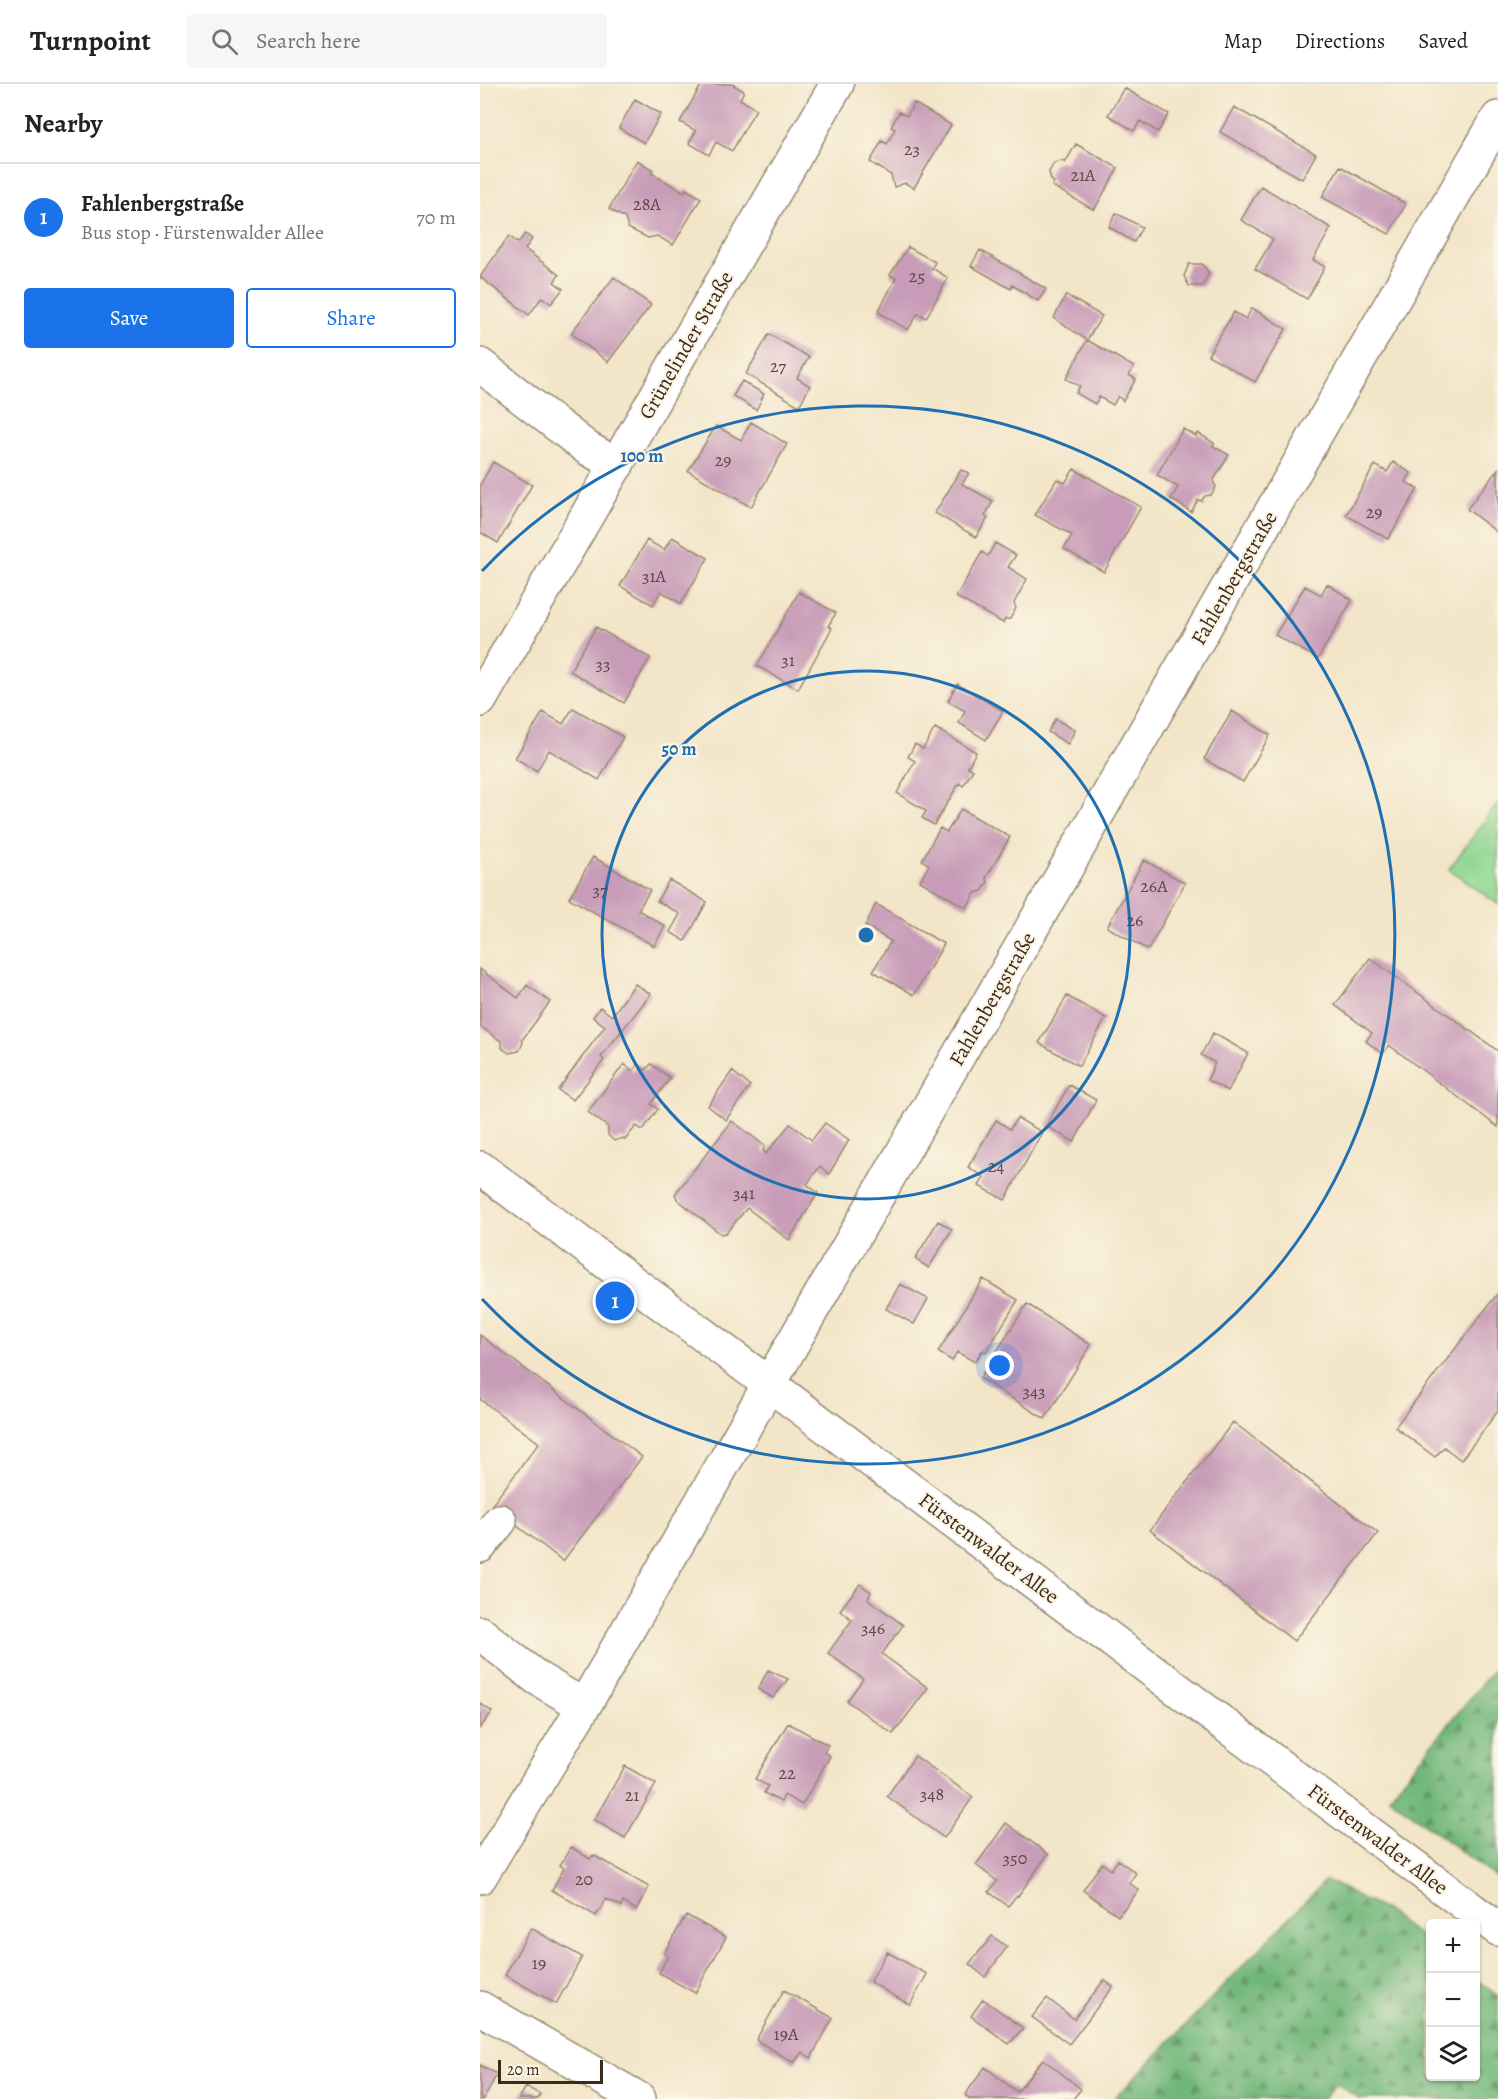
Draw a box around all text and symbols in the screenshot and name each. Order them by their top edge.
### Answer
search box [187,14,607,68]
text: Turnpoint [30,22,151,60]
icon: search [208,25,241,58]
text: Search here [256,26,361,56]
text: Map [1224,27,1262,55]
text: Directions [1295,27,1385,55]
text: Saved [1418,27,1468,55]
text: Nearby [24,106,103,141]
house number: 23 [904,137,920,161]
house number: 21A [1070,163,1096,187]
text: Fahlenbergstraße [81,189,244,219]
house number: 28A [633,192,661,216]
text: 1 [40,204,47,231]
text: 70 m [416,204,456,231]
text: Bus stop · Fürstenwalder Allee [81,219,324,246]
house number: 25 [909,264,925,288]
street label: Grünelinder Straße [632,266,740,424]
button: Save [24,288,234,348]
button: Share [246,288,456,348]
house number: 27 [770,354,786,378]
text: 100 m [621,444,663,468]
house number: 29 [715,448,731,472]
house number: 29 [1366,500,1382,524]
street label: Fahlenbergstraße [1184,506,1284,650]
house number: 31A [642,564,667,588]
house number: 31 [781,648,795,672]
house number: 33 [596,652,610,676]
text: 50 m [662,737,696,761]
house number: 26A [1140,874,1168,898]
house number: 37 [592,878,608,902]
house number: 26 [1127,908,1143,932]
centre of rings [856,925,876,945]
street label: Fahlenbergstraße [942,927,1042,1071]
house number: 24 [988,1154,1004,1178]
house number: 341 [733,1181,755,1205]
pin: 1 [596,1278,634,1324]
your location [985,1351,1014,1380]
house number: 343 [1022,1379,1046,1403]
street label: Fürstenwalder Allee [913,1486,1065,1610]
house number: 346 [861,1616,885,1640]
house number: 22 [778,1761,796,1785]
street label: Fürstenwalder Allee [1302,1777,1454,1901]
house number: 348 [920,1782,944,1806]
house number: 21 [625,1783,639,1807]
house number: 350 [1003,1846,1027,1870]
house number: 20 [575,1867,593,1891]
map controls [1426,1919,1480,2081]
button: + [1426,1919,1480,1973]
house number: 19 [532,1951,546,1975]
button: − [1426,1973,1480,2027]
house number: 19A [774,2022,799,2046]
button: layers [1426,2027,1480,2081]
scale bar [498,2057,603,2084]
text: 20 m [507,2059,540,2081]

